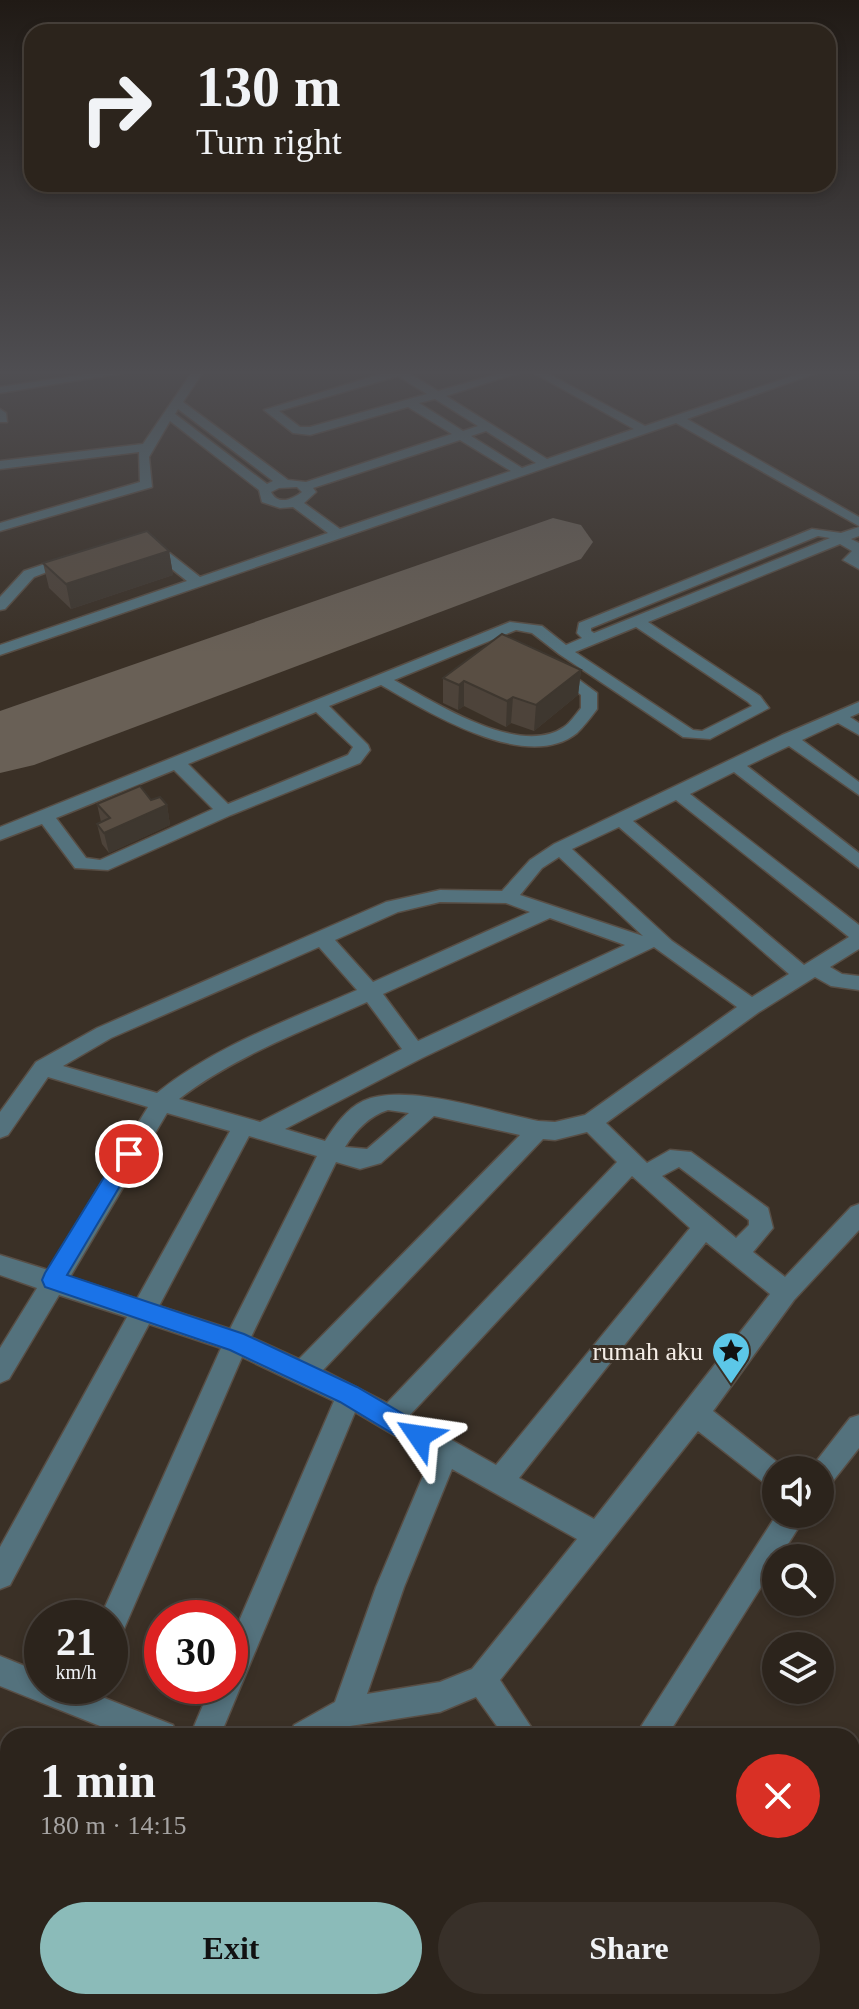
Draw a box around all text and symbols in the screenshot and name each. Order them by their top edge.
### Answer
icon: right [64,56,168,160]
text: 130 m [196,56,341,118]
text: Turn right [196,122,342,162]
pin [95,1120,163,1188]
icon: arrive [107,1132,151,1176]
place icon: rumah aku [710,1330,752,1385]
place label: rumah aku [593,1337,703,1366]
position arrow [377,1394,461,1478]
map controls [762,1456,834,1704]
button: sound [762,1456,834,1528]
button: search [762,1544,834,1616]
speed limit sign: 30 [144,1600,248,1704]
text: 21 [56,1619,96,1664]
button: layers [762,1632,834,1704]
text: km/h [55,1661,97,1683]
text: 1 min [40,1754,156,1807]
button: close [736,1754,820,1838]
text: 180 m · 14:15 [40,1811,187,1840]
button: Exit [40,1902,422,1994]
button: Share [438,1902,820,1994]

